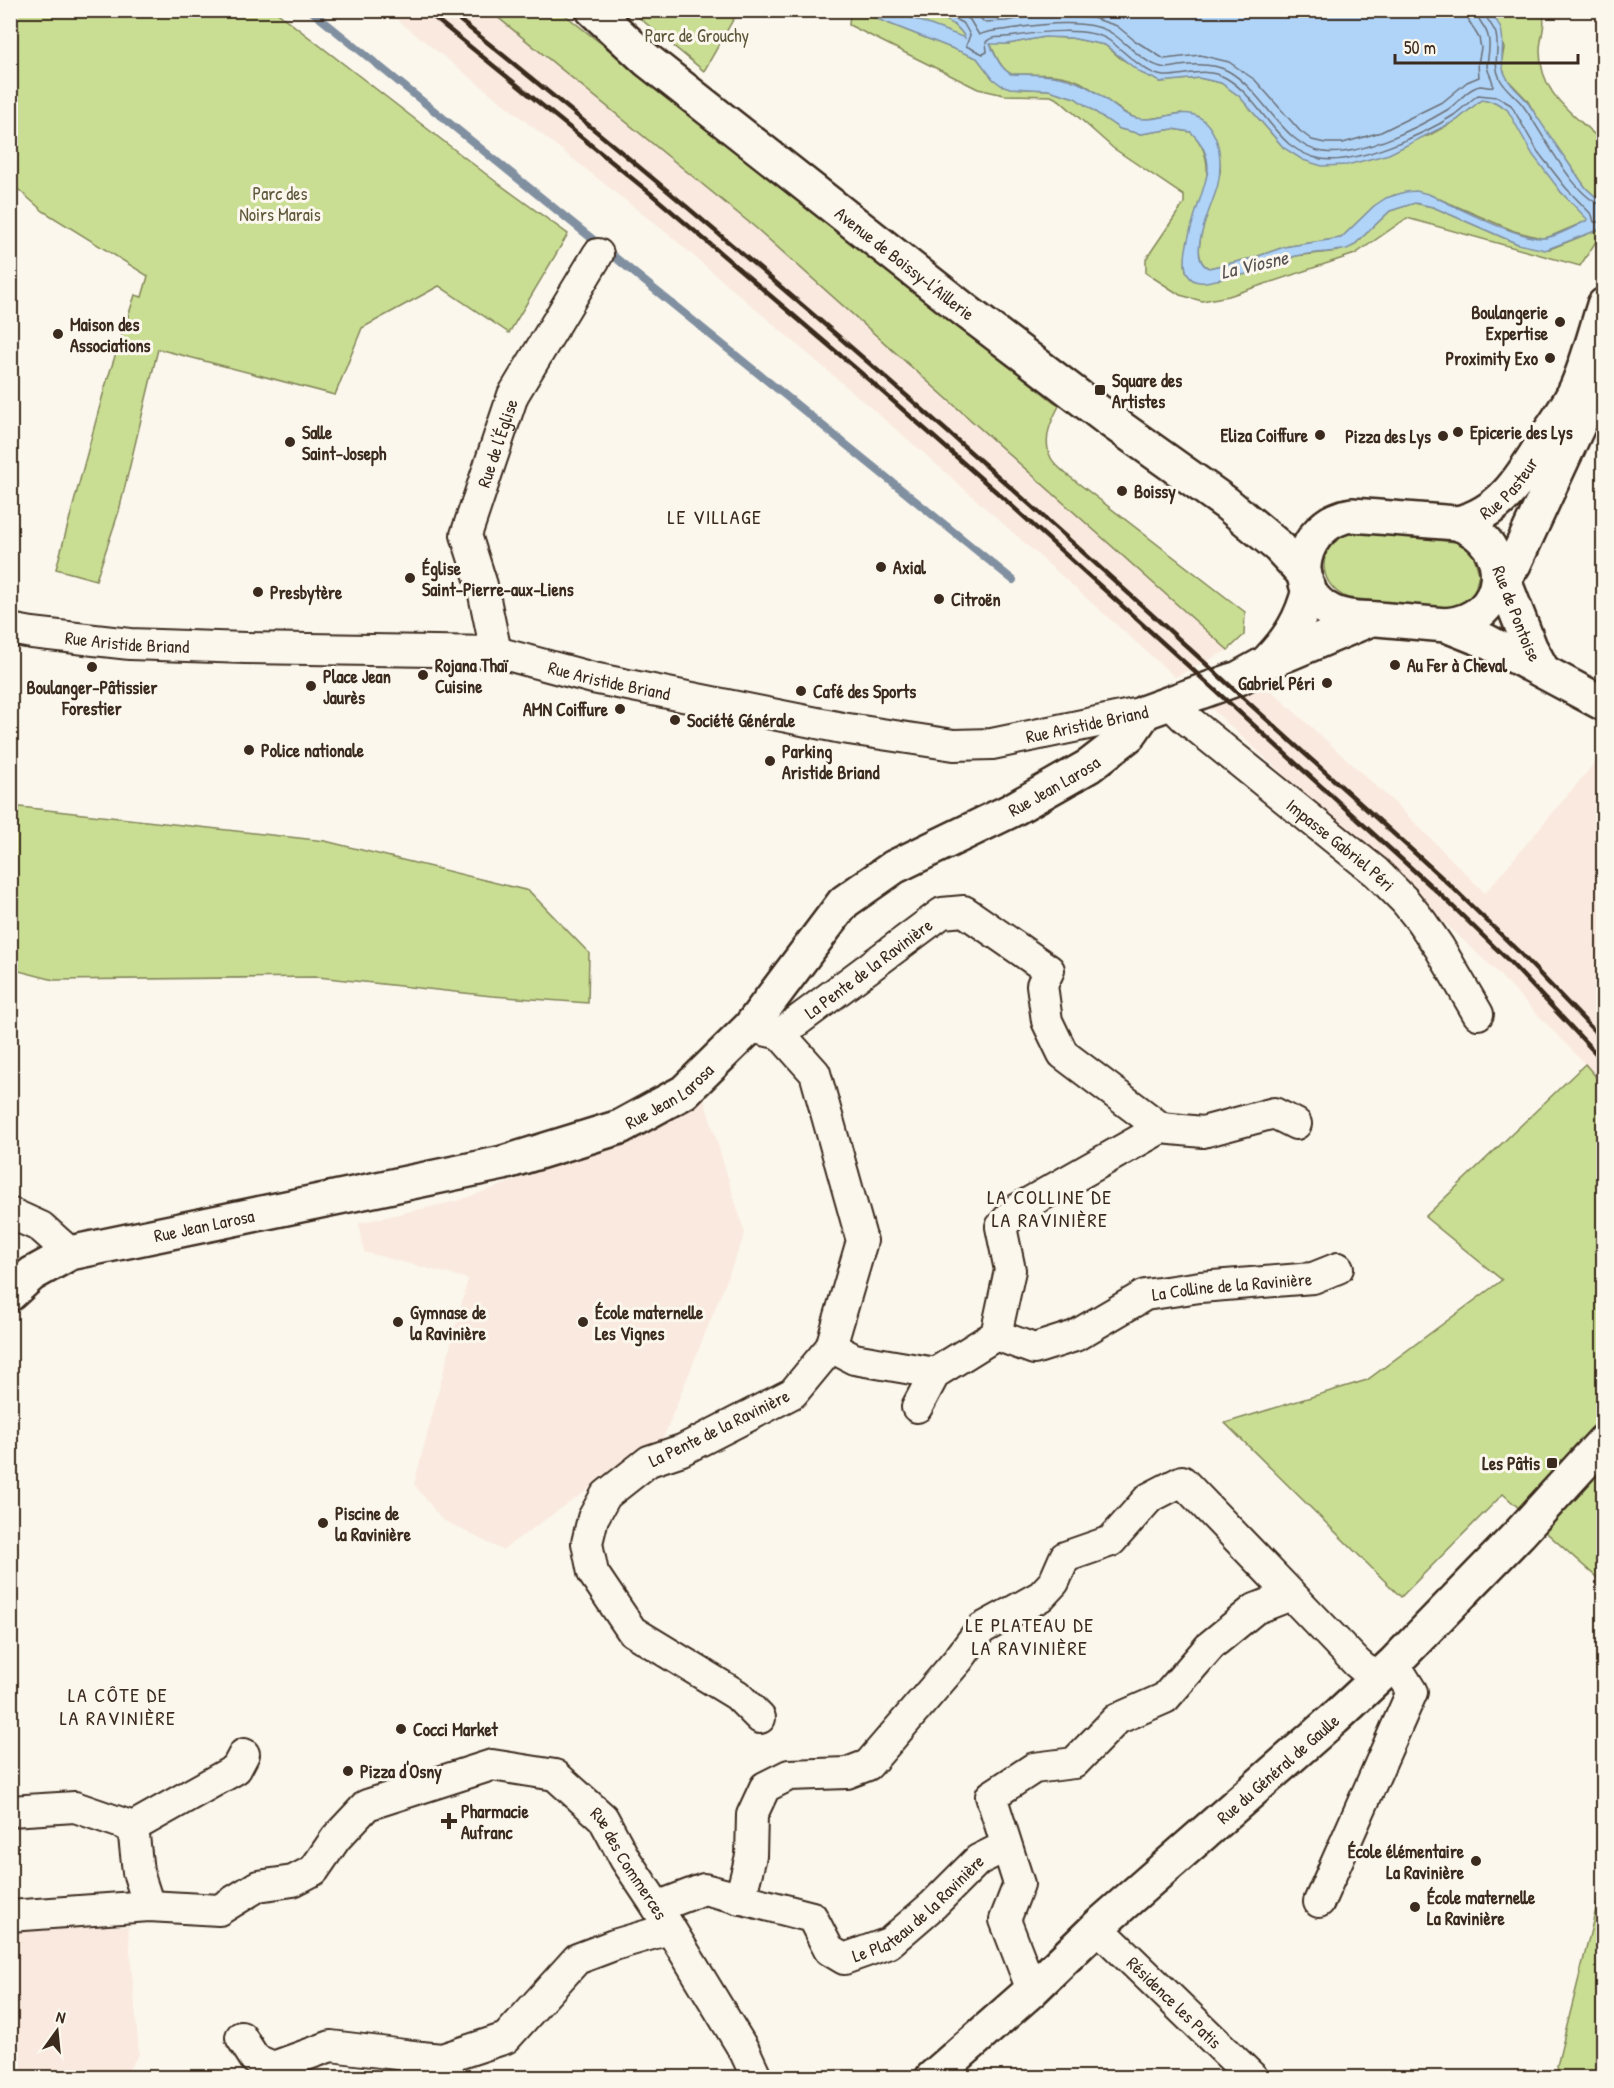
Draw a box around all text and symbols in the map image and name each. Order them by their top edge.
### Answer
park label: Parc de Grouchy [645,23,750,48]
scale bar [1395,27,1578,65]
text: 50 m [1404,35,1436,60]
park label: Parc des Noirs Marais [239,181,321,227]
street label: Avenue de Boissy-l'Aillerie [830,200,980,326]
water label: La Viosne [1218,243,1291,285]
place label: Boulangerie Expertise [1471,300,1549,347]
place label: Maison des Associations [70,312,151,358]
marker: Boulangerie Expertise [1553,315,1567,329]
marker: Maison des Associations [51,327,65,341]
place label: Proximity Exo [1446,346,1539,372]
marker: Proximity Exo [1543,351,1557,365]
place label: Square des Artistes [1112,368,1182,414]
marker: Square des Artistes [1093,383,1107,397]
street label: Rue de l'Église [470,396,523,490]
place label: Salle Saint-Joseph [302,420,387,467]
place label: Epicerie des Lys [1470,420,1573,446]
place label: Eliza Coiffure [1220,423,1309,448]
place label: Pizza des Lys [1345,424,1431,450]
marker: Epicerie des Lys [1451,425,1465,439]
marker: Eliza Coiffure [1313,428,1327,442]
marker: Pizza des Lys [1436,429,1450,443]
marker: Salle Saint-Joseph [283,435,297,449]
street label: Rue Pasteur [1475,452,1544,525]
place label: Boissy [1134,479,1176,505]
marker: Boissy [1115,484,1129,498]
district label: LE VILLAGE [668,503,762,530]
place label: Axial [893,555,927,580]
place label: Église Saint-Pierre-aux-Liens [422,556,574,602]
marker: Axial [874,560,888,574]
street label: Rue de Pontoise [1487,562,1548,666]
marker: Église Saint-Pierre-aux-Liens [403,571,417,585]
place label: Presbytère [270,580,343,606]
marker: Presbytère [251,585,265,599]
place label: Citroën [951,587,1001,612]
marker: Citroën [932,592,946,606]
street label: Rue Aristide Briand [64,624,190,659]
place label: Rojana Thaï Cuisine [435,653,509,699]
place label: Au Fer à Cheval [1407,653,1508,678]
street label: Rue Aristide Briand [546,654,673,706]
marker: Au Fer à Cheval [1388,658,1402,672]
marker: Boulanger-Pâtissier Forestier [85,660,99,674]
place label: Place Jean Jaurès [323,664,391,710]
marker: Rojana Thaï Cuisine [416,668,430,682]
place label: Gabriel Péri [1238,671,1315,696]
place label: Boulanger-Pâtissier Forestier [27,675,157,721]
marker: Gabriel Péri [1320,676,1334,690]
marker: Place Jean Jaurès [304,679,318,693]
place label: Café des Sports [813,679,916,705]
marker: Café des Sports [794,684,808,698]
place label: AMN Coiffure [523,697,609,722]
street label: Rue Aristide Briand [1024,699,1150,749]
marker: AMN Coiffure [613,702,627,716]
place label: Société Générale [687,708,796,733]
marker: Société Générale [668,713,682,727]
place label: Police nationale [261,738,365,763]
place label: Parking Aristide Briand [782,739,880,785]
marker: Police nationale [242,743,256,757]
street label: Rue Jean Larosa [1003,750,1105,822]
marker: Parking Aristide Briand [763,754,777,768]
street label: Impasse Gabriel Péri [1282,792,1401,897]
street label: La Pente de la Ravinière [799,912,937,1024]
street label: Rue Jean Larosa [620,1058,719,1134]
district label: LA COLLINE DE LA RAVINIÈRE [987,1183,1113,1233]
street label: Rue Jean Larosa [152,1203,256,1248]
street label: La Colline de la Ravinière [1150,1266,1313,1306]
place label: Gymnase de la Ravinière [410,1300,487,1346]
place label: École maternelle Les Vignes [595,1300,704,1347]
marker: Gymnase de la Ravinière [391,1315,405,1329]
marker: École maternelle Les Vignes [576,1315,590,1329]
street label: La Pente de la Ravinière [645,1383,793,1473]
place label: Les Pâtis [1482,1451,1540,1476]
marker: Les Pâtis [1545,1456,1559,1470]
place label: Piscine de la Ravinière [335,1501,412,1547]
marker: Piscine de la Ravinière [316,1516,330,1530]
district label: LE PLATEAU DE LA RAVINIÈRE [965,1611,1095,1661]
district label: LA CÔTE DE LA RAVINIÈRE [60,1681,176,1731]
street label: Rue du Général de Gaulle [1211,1708,1344,1829]
place label: Cocci Market [413,1717,499,1742]
marker: Cocci Market [394,1722,408,1736]
place label: Pizza d'Osny [360,1759,442,1785]
marker: Pizza d'Osny [341,1764,355,1778]
place label: Pharmacie Aufranc [461,1799,530,1845]
street label: Rue des Commerces [585,1800,674,1924]
marker: Pharmacie Aufranc [442,1814,456,1828]
place label: École élémentaire La Ravinière [1348,1839,1465,1885]
street label: Le Plateau de la Ravinière [848,1847,987,1968]
marker: École élémentaire La Ravinière [1469,1854,1483,1868]
place label: École maternelle La Ravinière [1427,1885,1536,1931]
marker: École maternelle La Ravinière [1408,1900,1422,1914]
street label: Résidence les Patis [1122,1950,1228,2054]
north arrow [27,2001,87,2061]
text: N [54,2005,68,2028]

